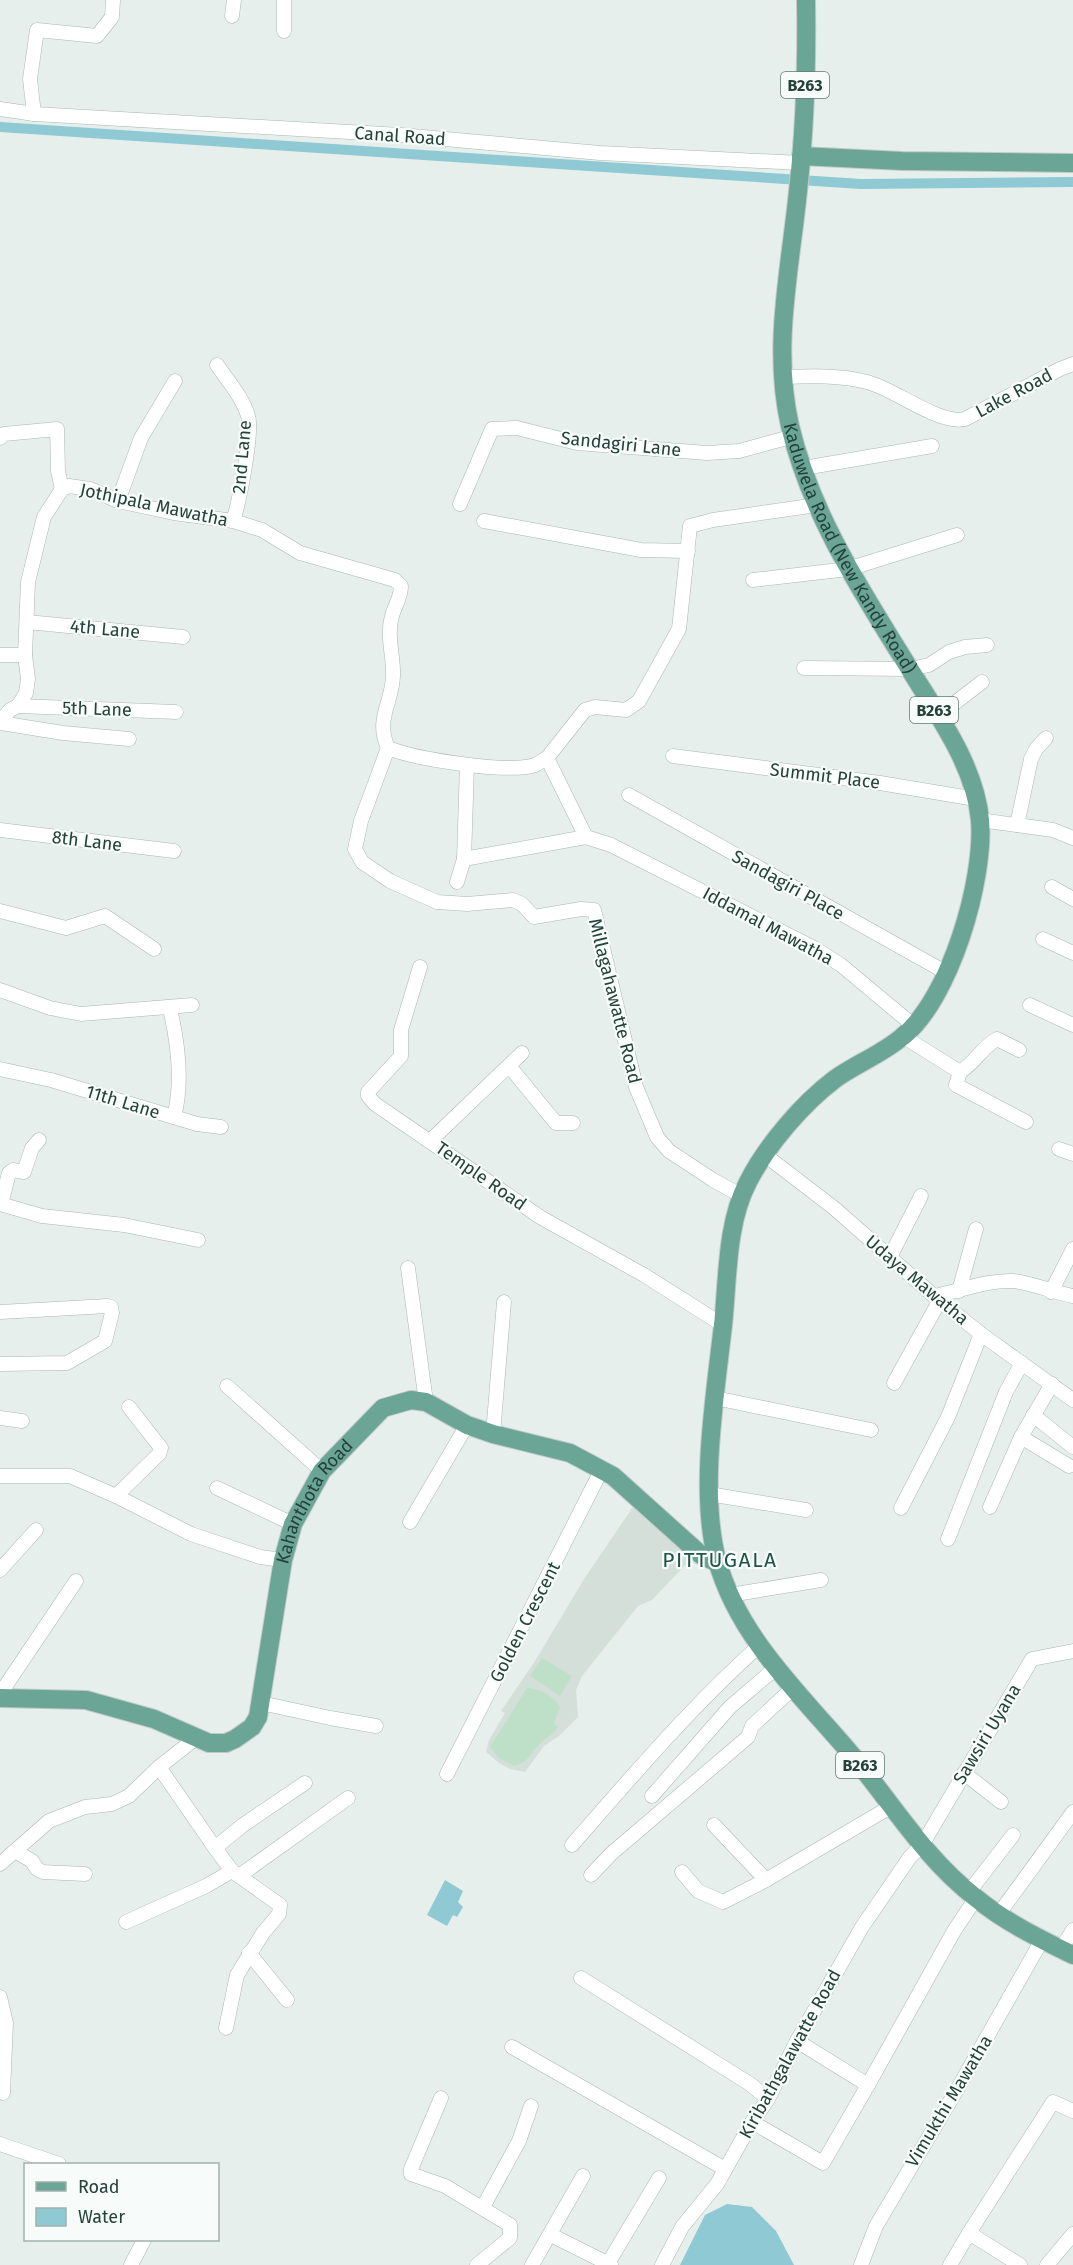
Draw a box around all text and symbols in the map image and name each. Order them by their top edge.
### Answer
road number: B263 [781,72,829,98]
street label: Canal Road [354,122,446,150]
street label: Lake Road [972,364,1056,422]
street label: 2nd Lane [228,419,256,495]
street label: Kaduwela Road (New Kandy Road) [779,421,921,678]
street label: Sandagiri Lane [560,427,682,461]
street label: Jothipala Mawatha [78,479,230,531]
street label: 4th Lane [69,615,141,643]
street label: 5th Lane [62,697,132,721]
road number: B263 [910,697,958,723]
street label: Summit Place [769,758,881,794]
street label: 8th Lane [51,826,123,856]
street label: Sandagiri Place [728,845,848,925]
street label: Iddamal Mawatha [699,882,837,970]
street label: Millagahawatte Road [584,916,646,1086]
street label: 11th Lane [83,1080,163,1124]
street label: Temple Road [431,1137,531,1215]
street label: Udaya Mawatha [861,1230,973,1330]
street label: Kahanthota Road [271,1435,358,1566]
district label: PITTUGALA [662,1547,778,1573]
street label: Golden Crescent [485,1558,565,1686]
street label: Sawsiri Uyana [948,1680,1026,1788]
road number: B263 [836,1752,884,1778]
street label: Kiribathgalawatte Road [734,1966,846,2142]
street label: Vimukthi Mawatha [901,2031,997,2171]
legend [24,2163,219,2241]
text: Road [78,2176,120,2198]
text: Water [78,2206,125,2228]

